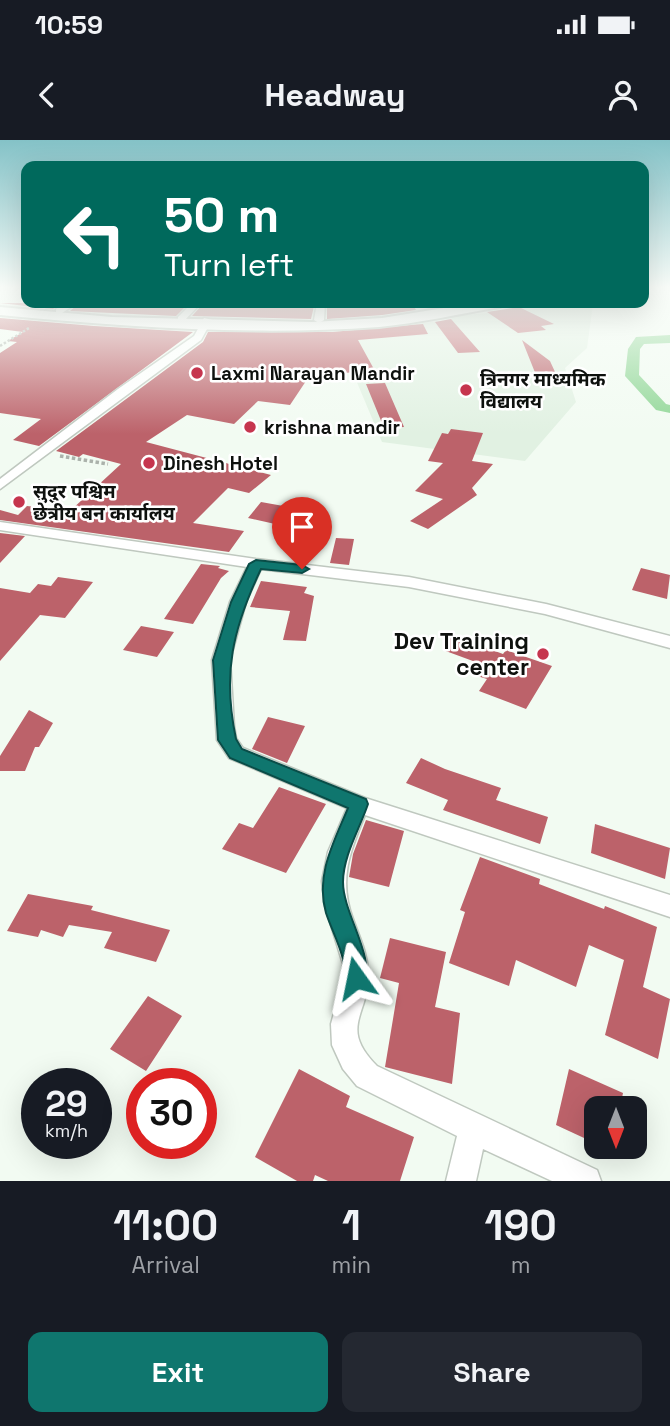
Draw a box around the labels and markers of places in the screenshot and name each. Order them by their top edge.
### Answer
place label: Laxmi Narayan Mandir [211,361,415,386]
marker: Laxmi Narayan Mandir [189,365,205,381]
place label: त्रिनगर माध्यमिक विद्यालय [480,367,607,414]
marker: त्रिनगर माध्यमिक विद्यालय [458,382,474,398]
place label: krishna mandir [264,415,400,440]
marker: krishna mandir [242,419,258,435]
place label: Dinesh Hotel [163,451,278,476]
marker: Dinesh Hotel [141,455,157,471]
place label: सुदुर पश्चिम छेत्रीय बन कार्यालय [33,479,176,526]
marker: सुदुर पश्चिम छेत्रीय बन कार्यालय [11,494,27,510]
pin [272,497,332,569]
place label: Dev Training center [394,626,529,682]
marker: Dev Training center [535,646,551,662]

